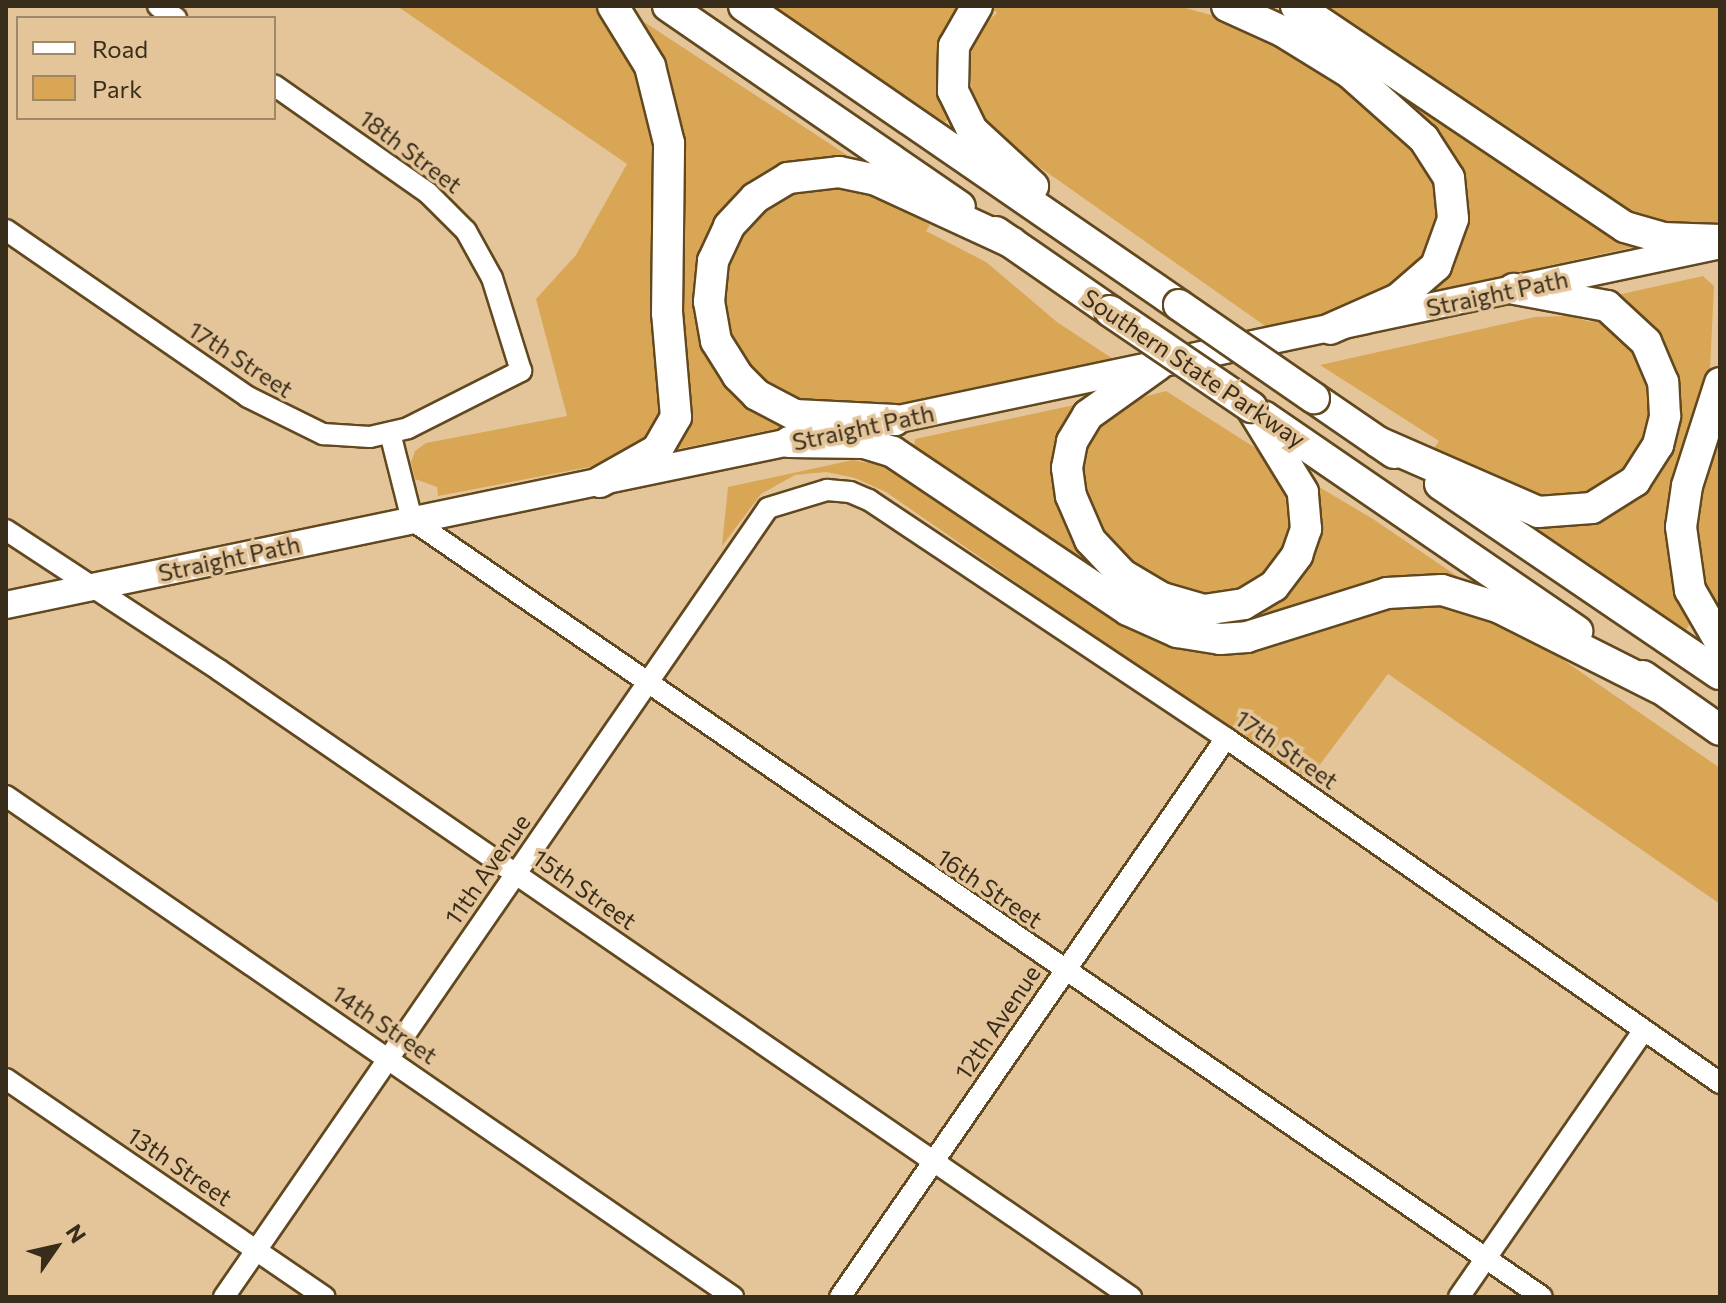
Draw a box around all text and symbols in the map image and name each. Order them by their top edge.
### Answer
legend [16,16,276,120]
text: Road [92,34,148,63]
text: Park [92,74,142,103]
street label: 18th Street [354,103,468,199]
street label: Straight Path [1424,264,1570,322]
street label: Southern State Parkway [1077,283,1311,453]
street label: 17th Street [183,315,299,403]
street label: Straight Path [790,398,936,456]
street label: Straight Path [156,529,302,587]
street label: 17th Street [1230,703,1344,795]
street label: 11th Avenue [438,808,536,930]
street label: 16th Street [932,842,1048,934]
street label: 15th Street [528,843,642,935]
street label: 12th Avenue [948,959,1046,1085]
street label: 14th Street [327,978,443,1070]
street label: 13th Street [122,1121,238,1211]
north arrow [16,1207,96,1287]
text: N [61,1219,92,1248]

